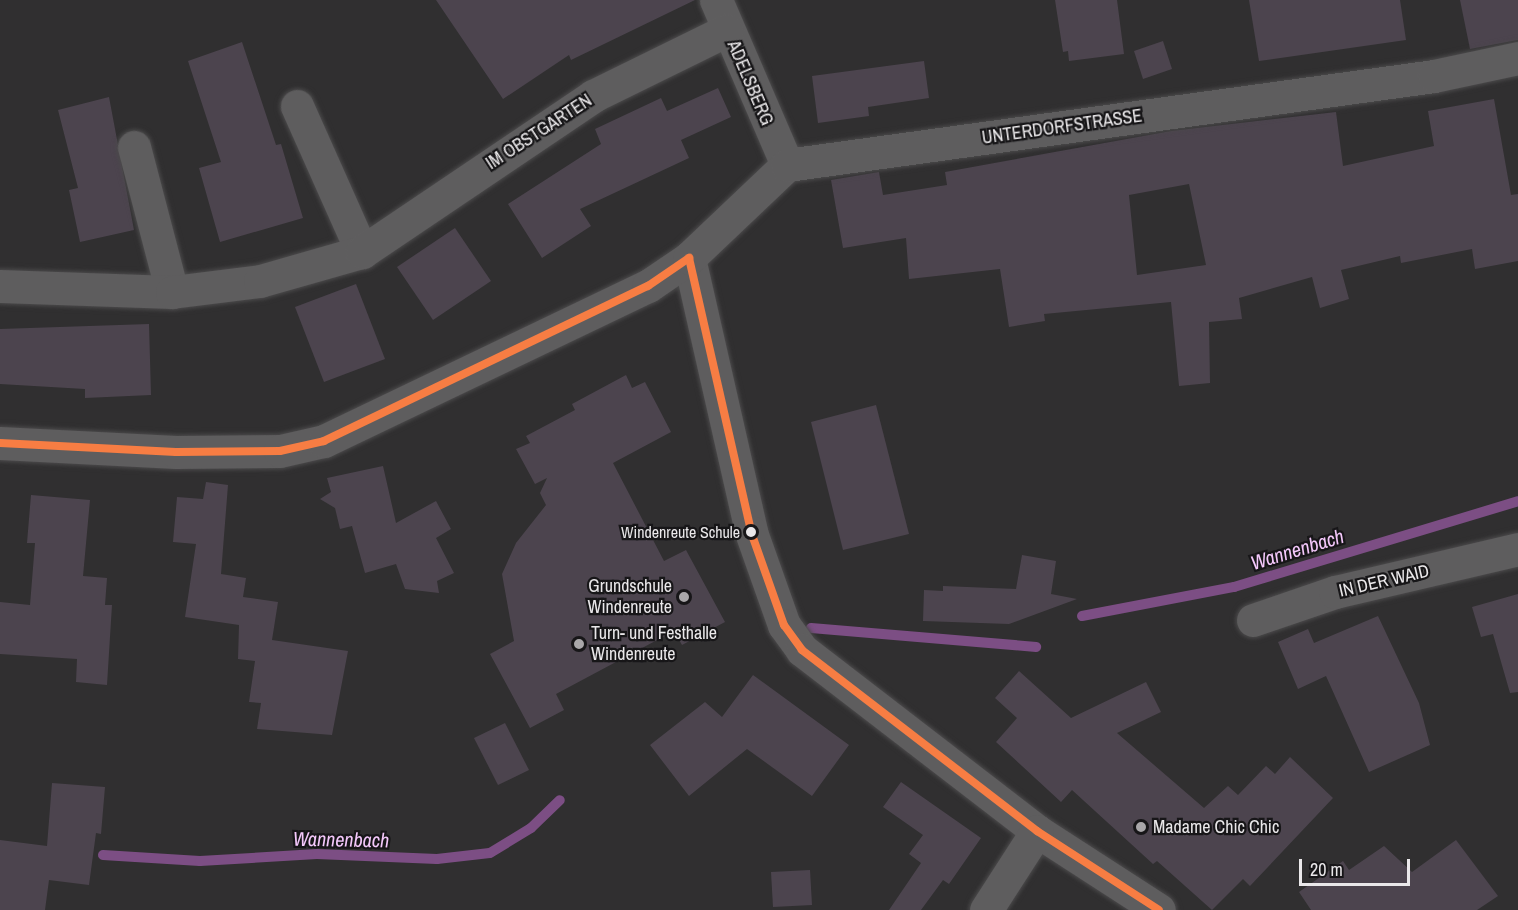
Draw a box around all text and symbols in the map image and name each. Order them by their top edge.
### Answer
street label: ADELSBERG [722,37,778,129]
street label: IM OBSTGARTEN [482,90,596,174]
street label: UNTERDORFSTRASSE [981,105,1143,149]
place label: Windenreute Schule [621,522,740,542]
water label: Wannenbach [1247,523,1347,575]
marker: Windenreute Schule [745,526,757,538]
street label: IN DER WAID [1337,560,1431,602]
place label: Grundschule Windenreute [587,576,672,618]
marker: Grundschule Windenreute [677,590,691,604]
place label: Turn- und Festhalle Windenreute [591,623,717,666]
marker: Turn- und Festhalle Windenreute [572,637,586,651]
place label: Madame Chic Chic [1153,816,1279,838]
marker: Madame Chic Chic [1134,820,1148,834]
water label: Wannenbach [293,826,389,852]
scale bar [1302,847,1413,885]
text: 20 m [1310,857,1343,882]

